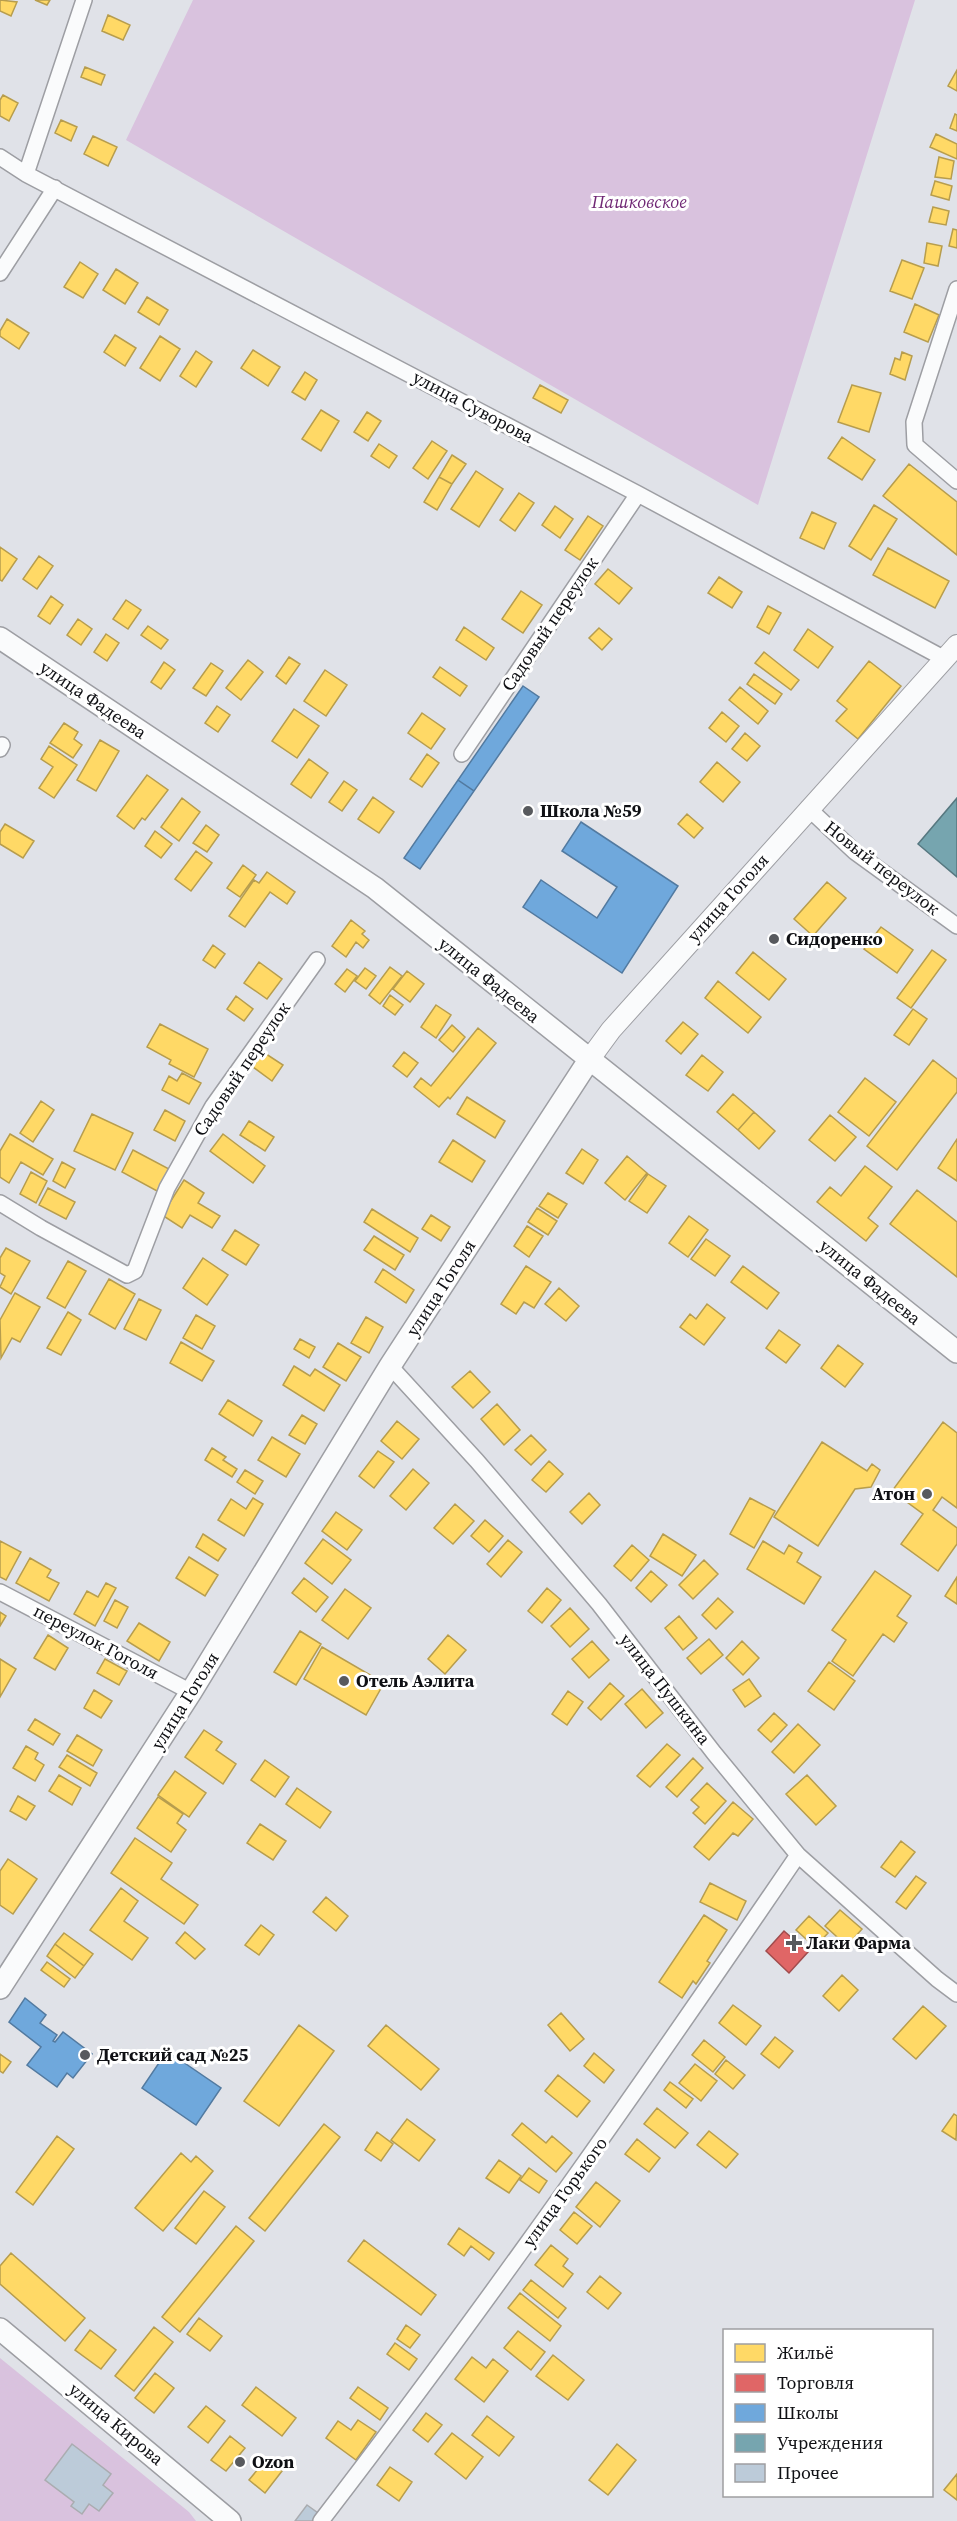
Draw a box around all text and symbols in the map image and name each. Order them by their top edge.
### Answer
park label: Пашковское [591,189,687,214]
street label: улица Суворова [409,364,539,449]
street label: Садовый переулок [495,552,604,696]
street label: улица Фадеева [35,655,152,745]
place label: Школа №59 [540,798,642,823]
marker: Школа №59 [521,804,535,818]
street label: Новый переулок [819,815,945,921]
street label: улица Гоголя [681,848,774,947]
place label: Сидоренко [786,926,883,951]
street label: улица Фадеева [433,931,546,1029]
marker: Сидоренко [767,932,781,946]
street label: Садовый переулок [187,997,296,1141]
street label: улица Фадеева [814,1233,927,1331]
street label: улица Гоголя [400,1234,481,1341]
place label: Атон [872,1481,915,1506]
marker: Атон [920,1487,934,1501]
street label: переулок Гоголя [29,1598,163,1685]
street label: улица Пушкина [614,1628,717,1750]
street label: улица Гоголя [145,1647,225,1754]
place label: Отель Аэлита [356,1668,475,1693]
marker: Отель Аэлита [337,1674,351,1688]
place label: Лаки Фарма [806,1930,911,1955]
marker: Лаки Фарма [787,1936,801,1950]
place label: Детский сад №25 [97,2042,248,2067]
marker: Детский сад №25 [78,2048,92,2062]
street label: улица Горького [516,2132,613,2252]
legend [723,2329,933,2497]
text: Жильё [777,2340,834,2365]
text: Торговля [777,2370,854,2395]
street label: улица Кирова [64,2376,170,2471]
text: Школы [777,2400,839,2425]
text: Учреждения [777,2430,883,2455]
place label: Ozon [252,2449,294,2474]
marker: Ozon [233,2455,247,2469]
text: Прочее [777,2460,839,2485]

